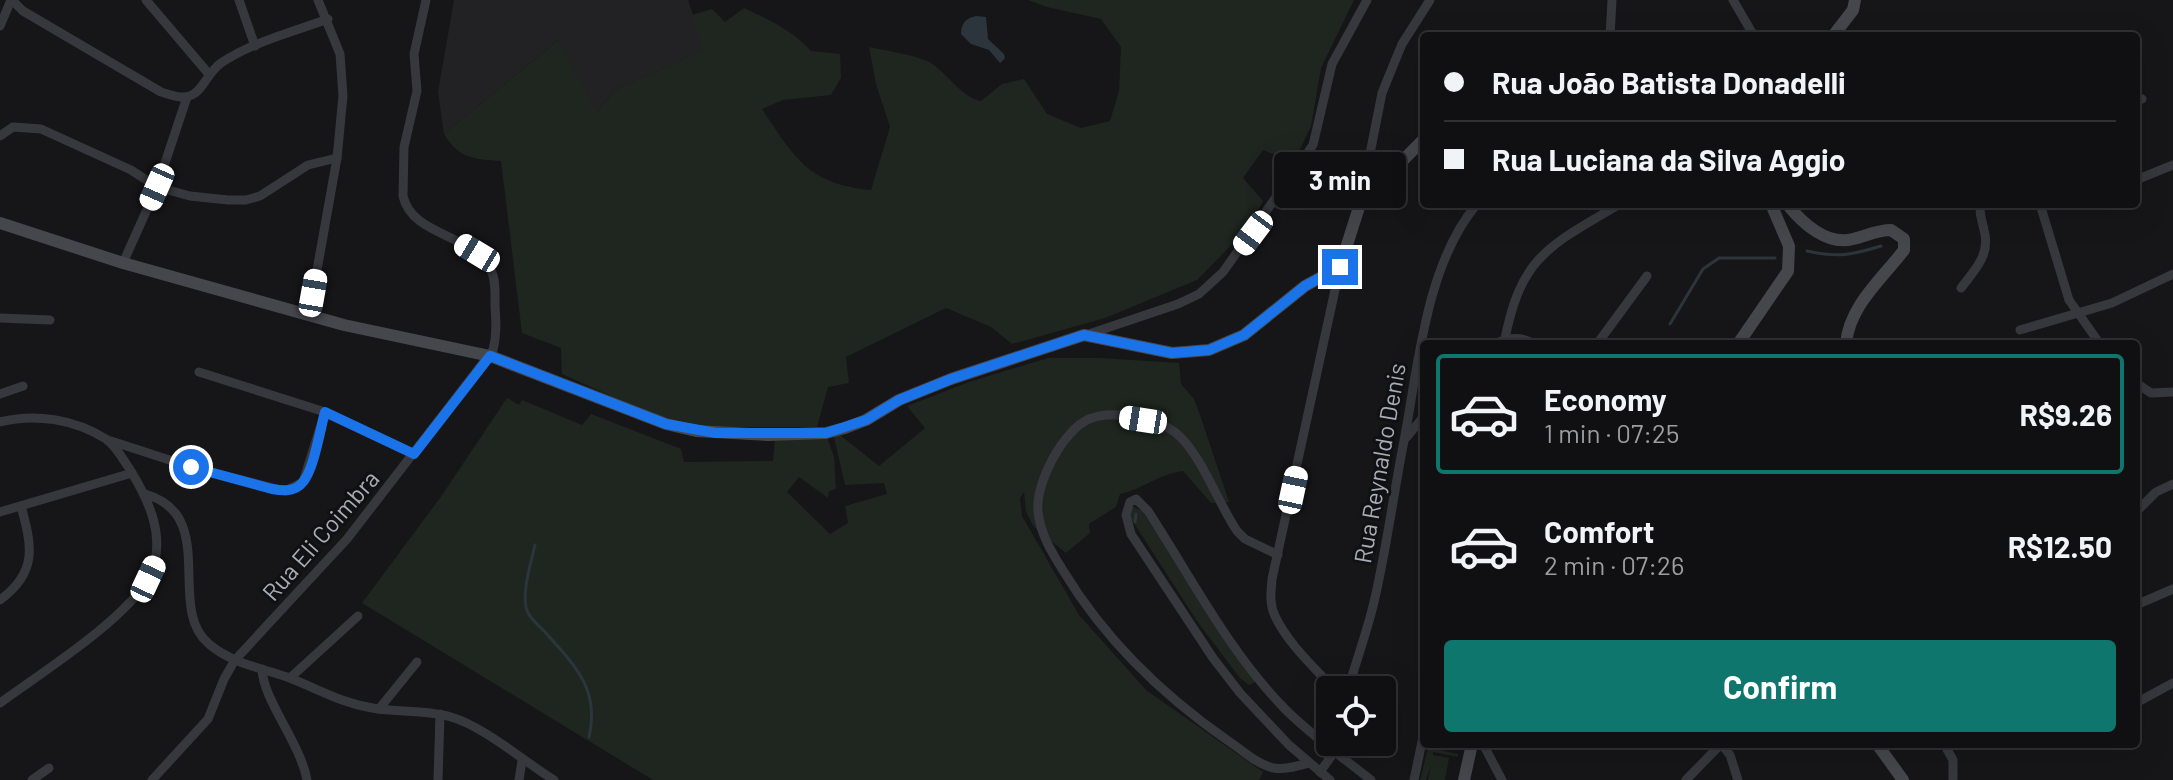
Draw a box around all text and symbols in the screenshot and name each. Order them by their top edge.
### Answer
text: Rua João Batista Donadelli [1492,64,1846,100]
text: Rua Luciana da Silva Aggio [1492,141,1845,177]
callout: 3 min [1274,151,1406,207]
car [136,160,178,214]
text: 3 min [1309,164,1371,195]
car [1229,207,1277,259]
car [450,230,504,276]
route end [1322,249,1358,285]
car [297,267,329,319]
street label: Rua Reynaldo Denis [1347,361,1411,565]
icon: car [1448,378,1520,450]
text: Economy [1544,381,1667,417]
text: R$9.26 [2019,396,2112,432]
car [1117,404,1169,436]
text: 1 min · 07:25 [1544,417,1679,448]
route start [173,449,209,485]
street label: Rua Eli Coimbra [256,464,384,606]
car [1276,464,1310,516]
icon: car [1448,510,1520,582]
text: Comfort [1544,513,1654,549]
text: R$12.50 [2008,528,2112,564]
text: 2 min · 07:26 [1544,549,1684,580]
car [127,552,169,606]
button: Confirm [1444,640,2116,732]
map controls [1316,676,1396,756]
button: locate [1316,676,1396,756]

